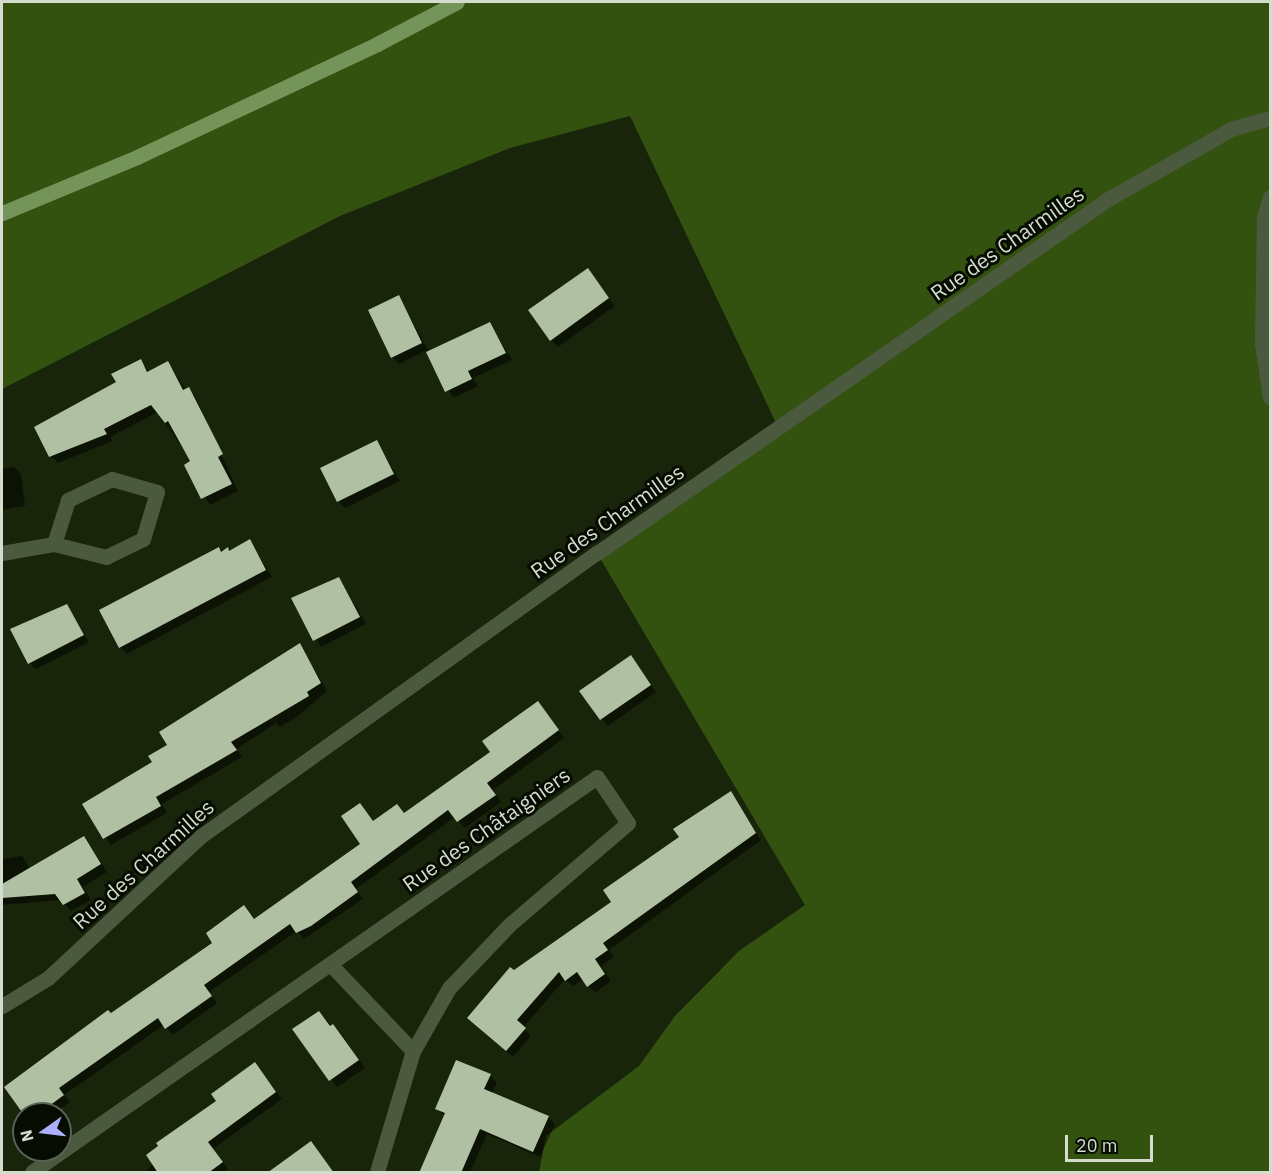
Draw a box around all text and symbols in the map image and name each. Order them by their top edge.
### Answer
street label: Rue des Charmilles [926,181,1088,305]
street label: Rue des Charmilles [526,459,688,583]
street label: Rue des Châtaigniers [397,762,575,896]
street label: Rue des Charmilles [67,794,219,934]
north arrow [12,1102,72,1162]
scale bar [1068,1123,1156,1161]
text: N [15,1128,38,1144]
text: 20 m [1076,1134,1118,1157]

